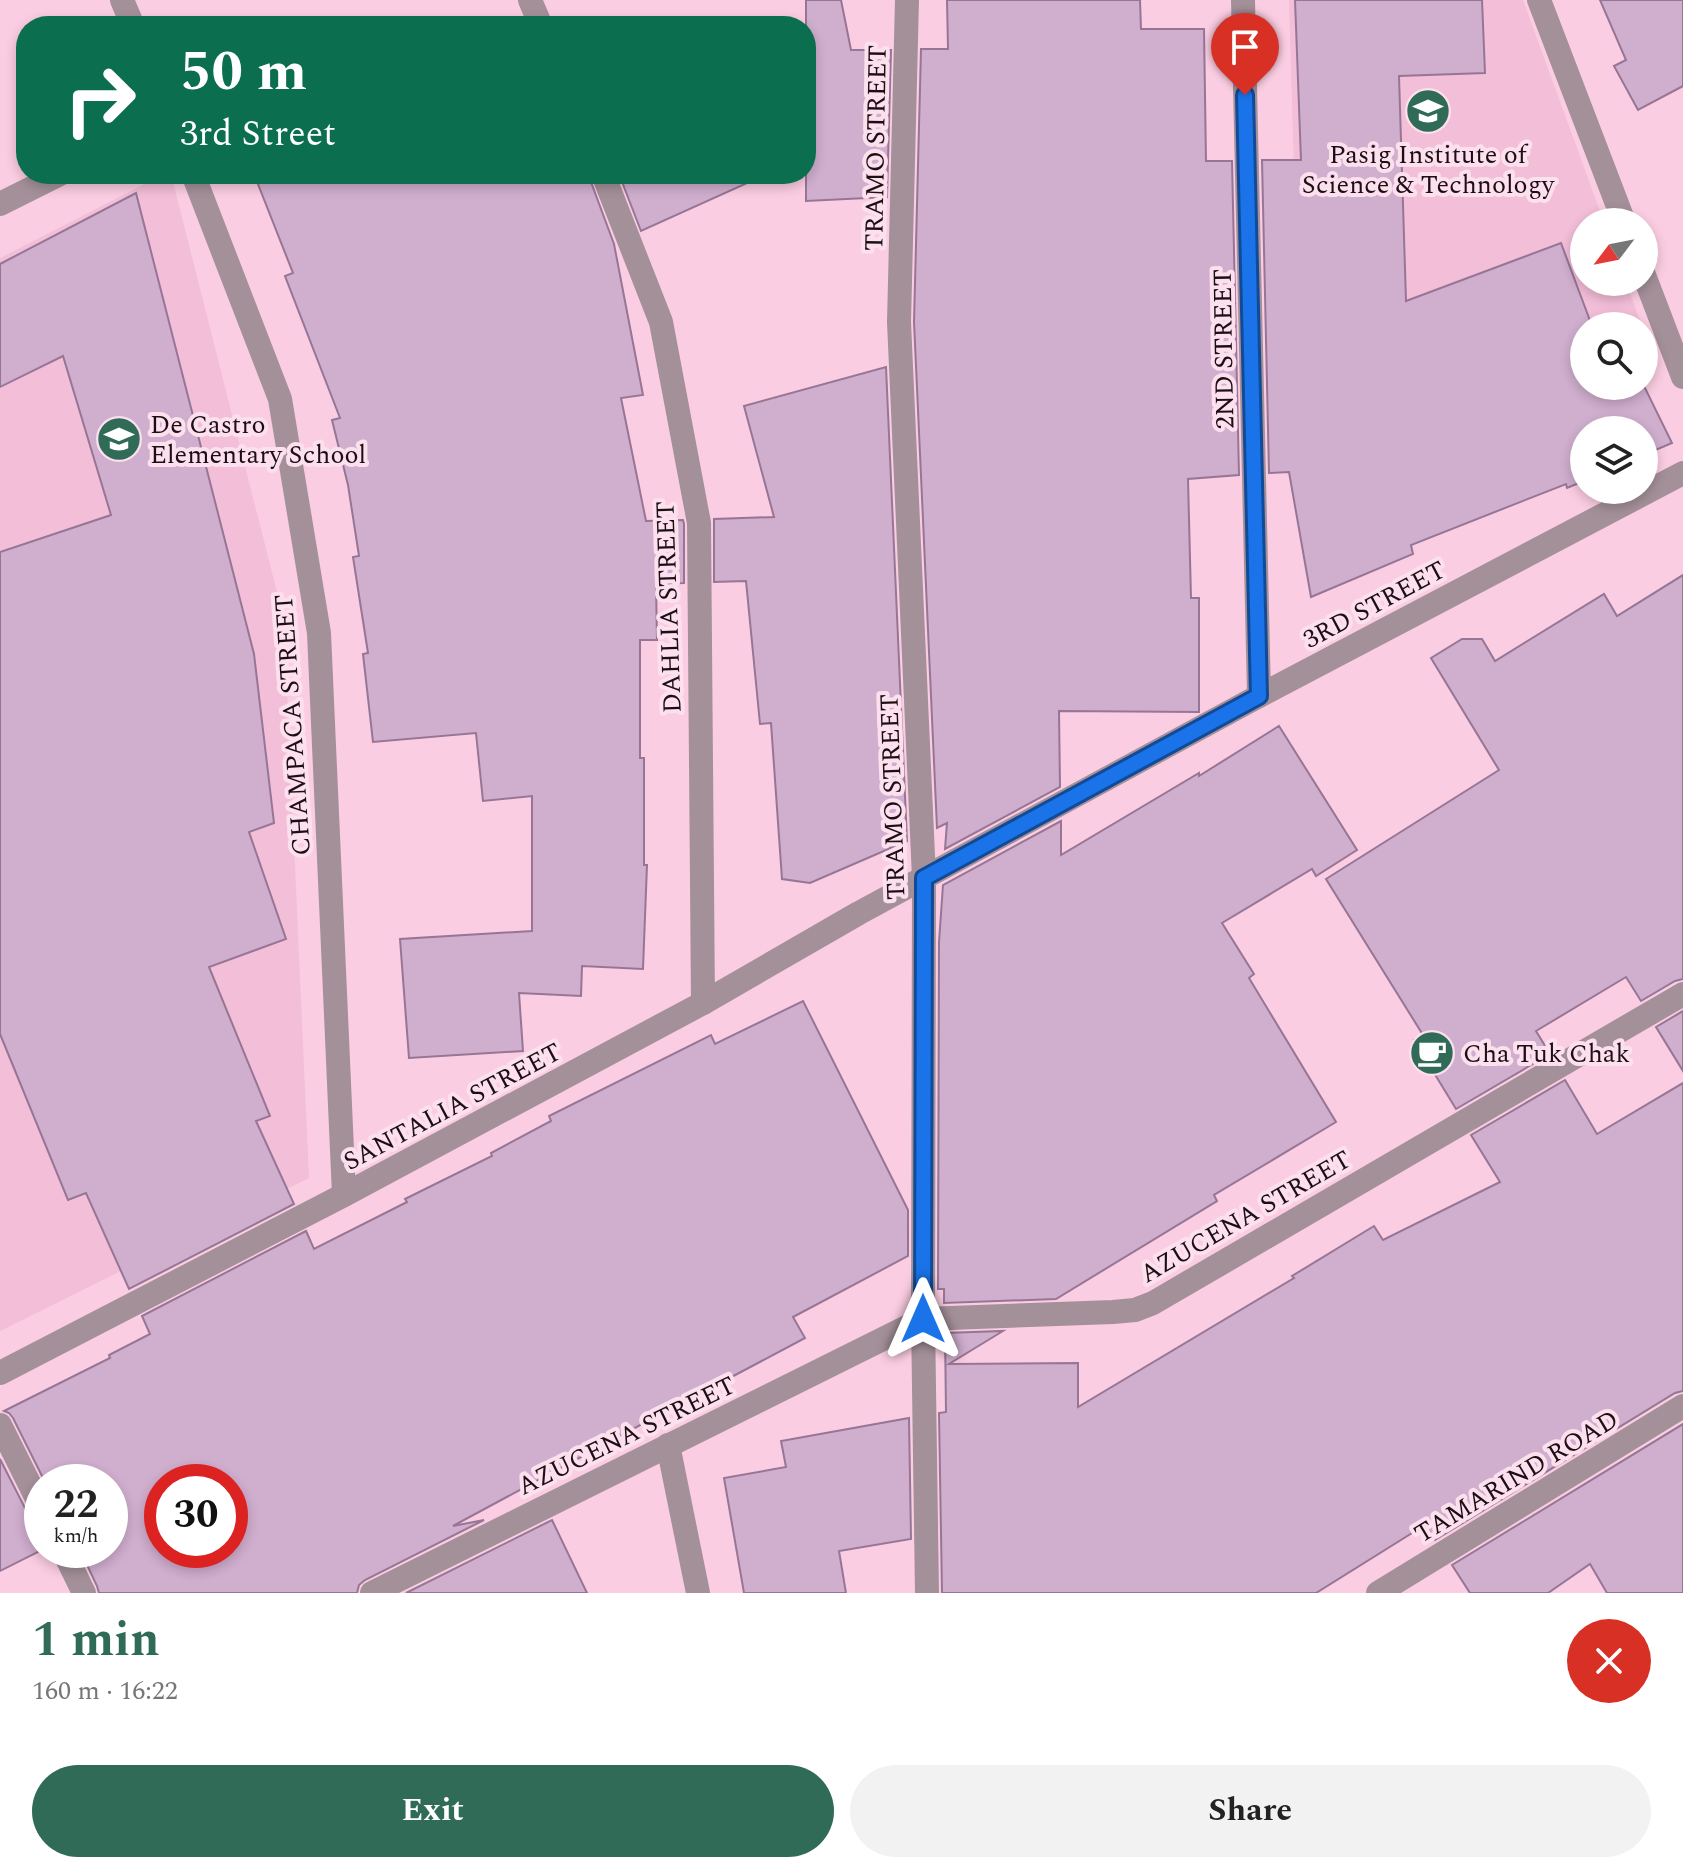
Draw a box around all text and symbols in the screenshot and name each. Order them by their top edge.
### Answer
pin [1211,13,1279,95]
icon: arrive [1223,25,1267,69]
text: 50 m [180,30,307,115]
street label: TRAMO STREET [854,44,898,252]
icon: right [48,48,152,152]
school or university icon: Pasig Institute of Science & Technology [1404,87,1452,135]
text: 3rd Street [180,107,336,162]
place label: Pasig Institute of Science & Technology [1302,135,1556,205]
north arrow [1570,208,1658,296]
map controls [1570,208,1658,504]
street label: 2ND STREET [1203,269,1245,429]
button: search [1570,312,1658,400]
place label: De Castro Elementary School [150,405,366,475]
school or university icon: De Castro Elementary School [95,415,143,463]
button: layers [1570,416,1658,504]
street label: DAHLIA STREET [645,500,693,714]
street label: 3RD STREET [1296,550,1453,659]
street label: CHAMPACA STREET [264,593,322,857]
street label: TRAMO STREET [869,693,917,901]
cafe icon: Cha Tuk Chak [1408,1029,1456,1077]
street label: SANTALIA STREET [336,1032,569,1181]
place label: Cha Tuk Chak [1463,1034,1630,1074]
street label: AZUCENA STREET [1132,1140,1359,1294]
position arrow [881,1277,965,1361]
street label: AZUCENA STREET [510,1366,742,1506]
street label: TAMARIND ROAD [1407,1400,1626,1554]
speed limit sign: 30 [144,1464,248,1568]
text: 22 [54,1475,98,1536]
text: km/h [54,1521,99,1551]
text: 1 min [32,1604,160,1677]
button: close [1567,1619,1651,1703]
text: 160 m · 16:22 [32,1671,178,1711]
button: Exit [32,1765,834,1857]
button: Share [850,1765,1651,1857]

